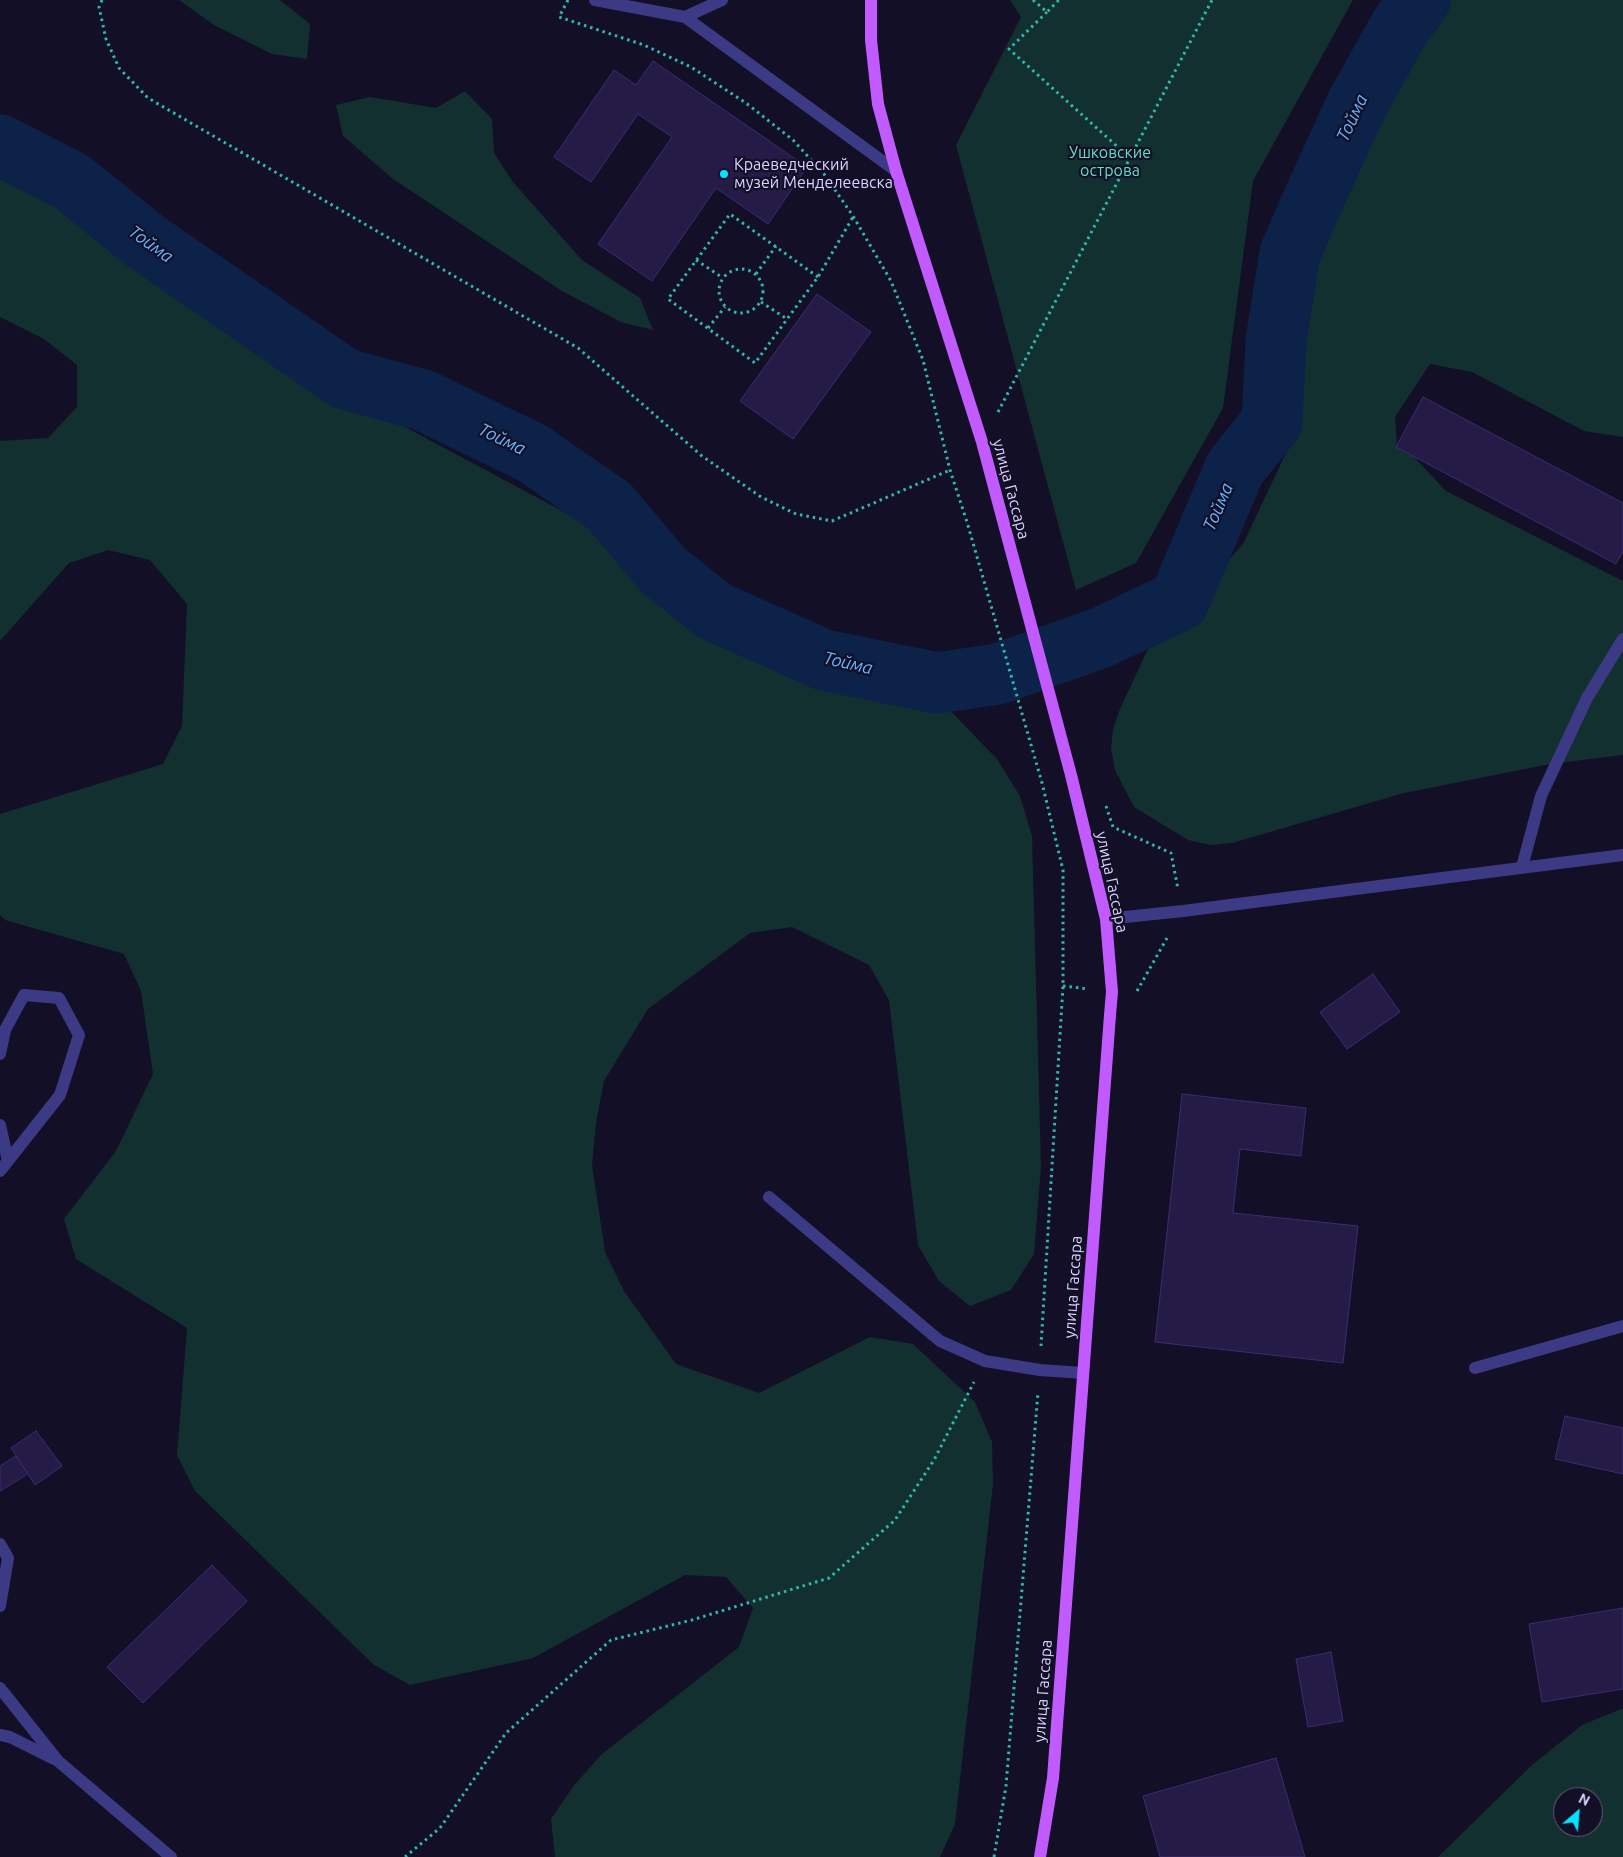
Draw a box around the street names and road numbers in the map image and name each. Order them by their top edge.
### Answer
street label: улица Гассара [988,437,1034,541]
street label: улица Гассара [1092,830,1132,934]
street label: улица Гассара [1060,1235,1086,1339]
street label: улица Гассара [1030,1639,1056,1743]

